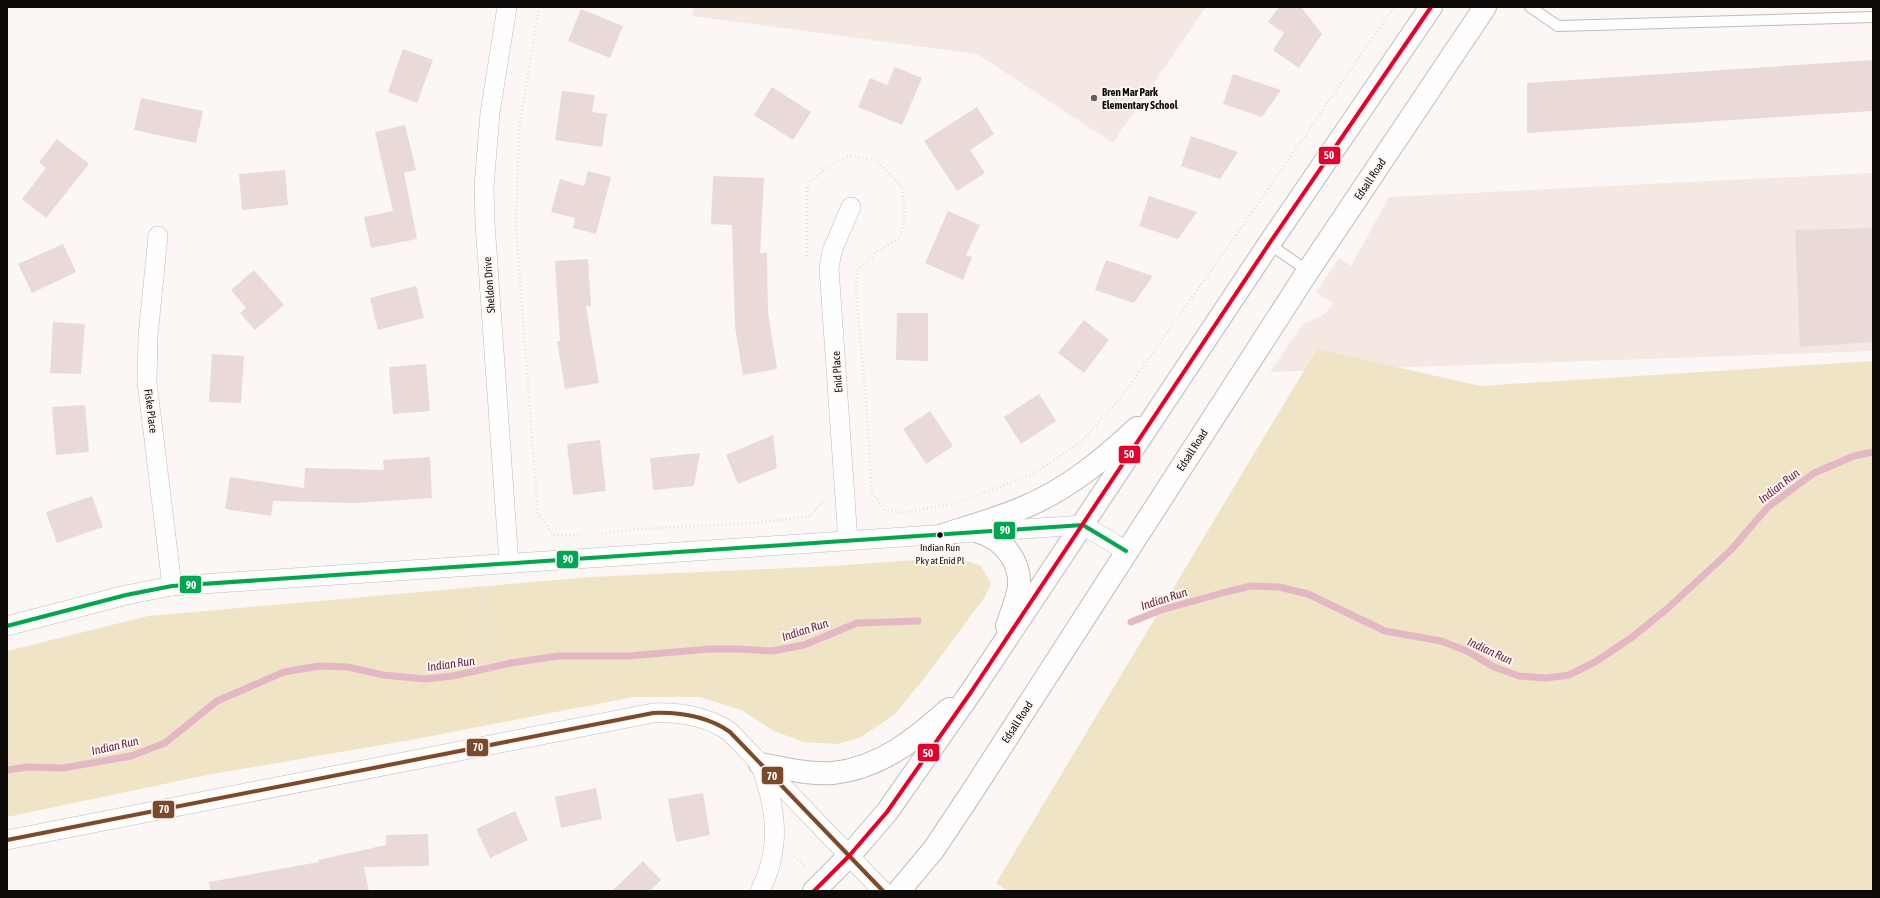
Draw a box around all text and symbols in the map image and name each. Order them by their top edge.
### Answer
place label: Bren Mar Park Elementary School [1102,86,1179,111]
marker: Bren Mar Park Elementary School [1089,93,1099,103]
line badge: 50 [1318,146,1341,165]
text: 50 [1324,149,1334,161]
street label: Edsall Road [1352,156,1388,202]
street label: Sheldon Drive [481,256,497,314]
street label: Enid Place [830,351,844,393]
street label: Fiske Place [142,388,160,434]
street label: Edsall Road [1174,427,1210,473]
line badge: 50 [1118,445,1141,464]
text: 50 [1124,448,1134,460]
water label: Indian Run [1756,466,1802,506]
line badge: 90 [993,521,1016,540]
text: 90 [1000,524,1010,536]
marker: Indian Run Pky at Enid Pl [935,530,945,540]
place label: Indian Run Pky at Enid Pl [916,542,965,566]
line badge: 90 [556,550,579,569]
text: 90 [563,553,573,565]
line badge: 90 [179,575,202,594]
text: 90 [186,579,196,591]
water label: Indian Run [1139,585,1189,613]
water label: Indian Run [780,616,830,644]
water label: Indian Run [1465,635,1515,668]
water label: Indian Run [426,654,476,674]
street label: Edsall Road [999,699,1035,745]
water label: Indian Run [90,734,140,758]
line badge: 70 [466,738,489,757]
text: 70 [473,741,483,753]
line badge: 50 [917,743,940,762]
text: 50 [923,747,933,759]
line badge: 70 [761,766,784,785]
text: 70 [767,770,777,782]
line badge: 70 [152,800,175,819]
text: 70 [159,803,169,815]

